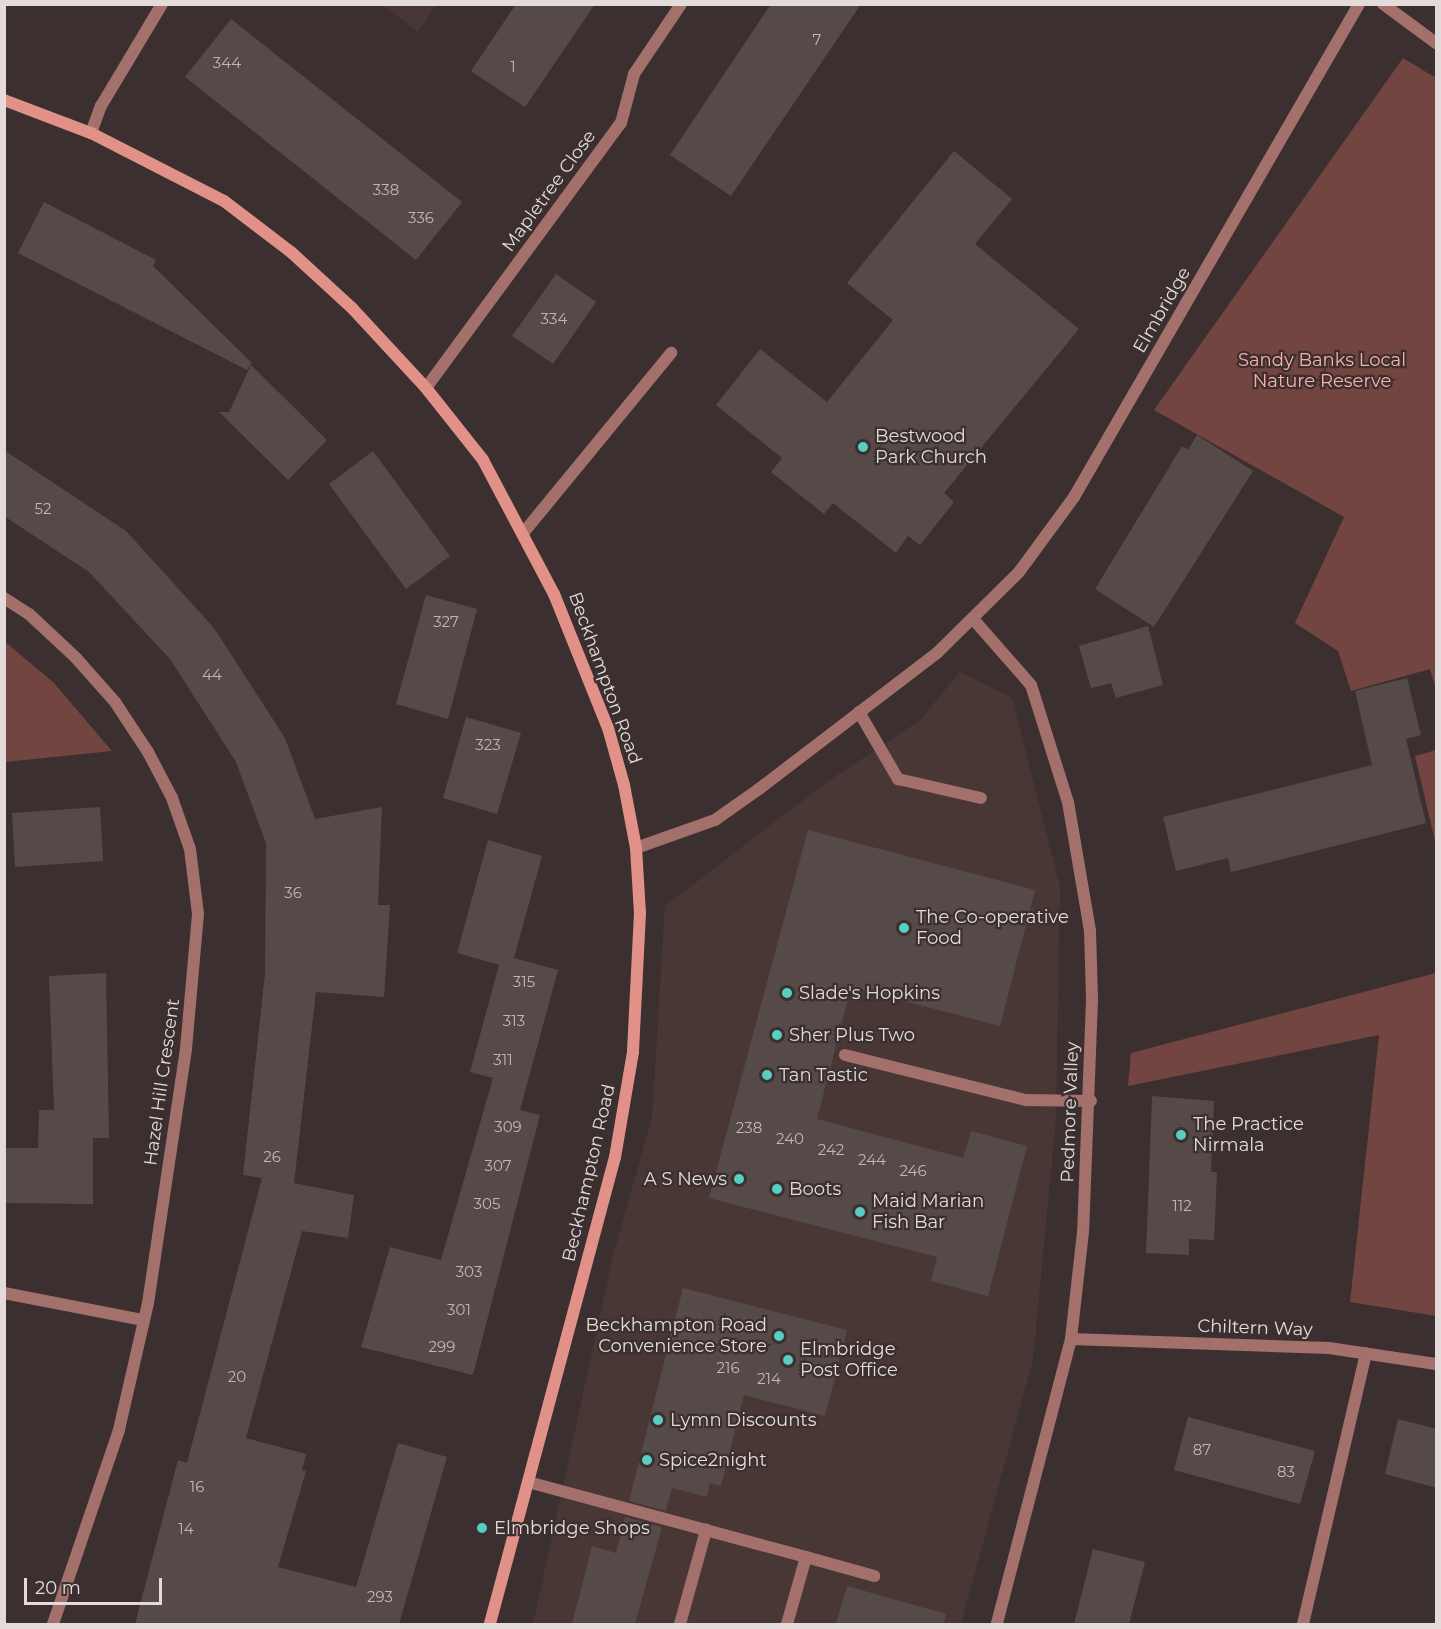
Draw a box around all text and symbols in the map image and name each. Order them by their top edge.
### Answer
house number: 7 [813,31,821,49]
house number: 344 [213,54,241,72]
house number: 1 [510,58,516,76]
street label: Mapletree Close [498,126,600,256]
house number: 338 [373,181,399,199]
house number: 336 [408,209,434,227]
street label: Elmbridge [1129,263,1195,357]
house number: 334 [541,310,567,328]
park label: Sandy Banks Local Nature Reserve [1238,350,1406,392]
place label: Bestwood Park Church [875,426,987,468]
marker: Bestwood Park Church [856,440,870,454]
house number: 52 [35,500,51,518]
street label: Beckhampton Road [564,589,646,767]
house number: 327 [433,613,459,631]
house number: 44 [202,666,222,684]
house number: 323 [475,736,501,754]
house number: 36 [284,884,302,902]
place label: The Co-operative Food [916,907,1069,950]
marker: The Co-operative Food [897,921,911,935]
house number: 315 [513,973,535,991]
place label: Slade's Hopkins [799,982,940,1004]
marker: Slade's Hopkins [780,986,794,1000]
street label: Hazel Hill Crescent [140,997,184,1167]
house number: 313 [503,1012,525,1030]
place label: Sher Plus Two [789,1024,915,1046]
marker: Sher Plus Two [770,1028,784,1042]
street label: Pedmore Valley [1057,1041,1083,1183]
house number: 311 [493,1051,513,1069]
place label: Tan Tastic [779,1064,868,1086]
marker: Tan Tastic [760,1068,774,1082]
street label: Beckhampton Road [558,1082,620,1264]
place label: The Practice Nirmala [1193,1114,1304,1156]
house number: 309 [494,1118,522,1136]
house number: 238 [736,1119,762,1137]
marker: The Practice Nirmala [1174,1128,1188,1142]
house number: 240 [776,1130,804,1148]
house number: 242 [818,1141,844,1159]
house number: 26 [263,1148,281,1166]
house number: 244 [858,1151,886,1169]
house number: 307 [484,1157,512,1175]
house number: 246 [899,1162,927,1180]
place label: A S News [644,1168,727,1190]
marker: A S News [732,1172,746,1186]
place label: Boots [789,1178,841,1200]
marker: Boots [770,1182,784,1196]
place label: Maid Marian Fish Bar [872,1191,984,1234]
house number: 305 [474,1195,500,1213]
house number: 112 [1172,1197,1192,1215]
marker: Maid Marian Fish Bar [853,1205,867,1219]
house number: 303 [456,1263,482,1281]
house number: 301 [447,1301,471,1319]
place label: Beckhampton Road Convenience Store [586,1315,767,1358]
street label: Chiltern Way [1197,1315,1313,1341]
marker: Beckhampton Road Convenience Store [772,1329,786,1343]
house number: 299 [429,1338,455,1356]
place label: Elmbridge Post Office [800,1339,898,1382]
marker: Elmbridge Post Office [781,1353,795,1367]
house number: 216 [716,1359,740,1377]
house number: 20 [228,1368,246,1386]
house number: 214 [757,1370,781,1388]
place label: Lymn Discounts [670,1409,816,1431]
marker: Lymn Discounts [651,1413,665,1427]
house number: 87 [1193,1441,1211,1459]
place label: Spice2night [659,1449,767,1471]
marker: Spice2night [640,1453,654,1467]
house number: 83 [1277,1463,1295,1481]
house number: 16 [190,1478,204,1496]
place label: Elmbridge Shops [494,1517,650,1539]
house number: 14 [178,1520,194,1538]
marker: Elmbridge Shops [475,1521,489,1535]
scale bar [27,1566,165,1604]
text: 20 m [35,1577,81,1599]
house number: 293 [367,1588,393,1606]

